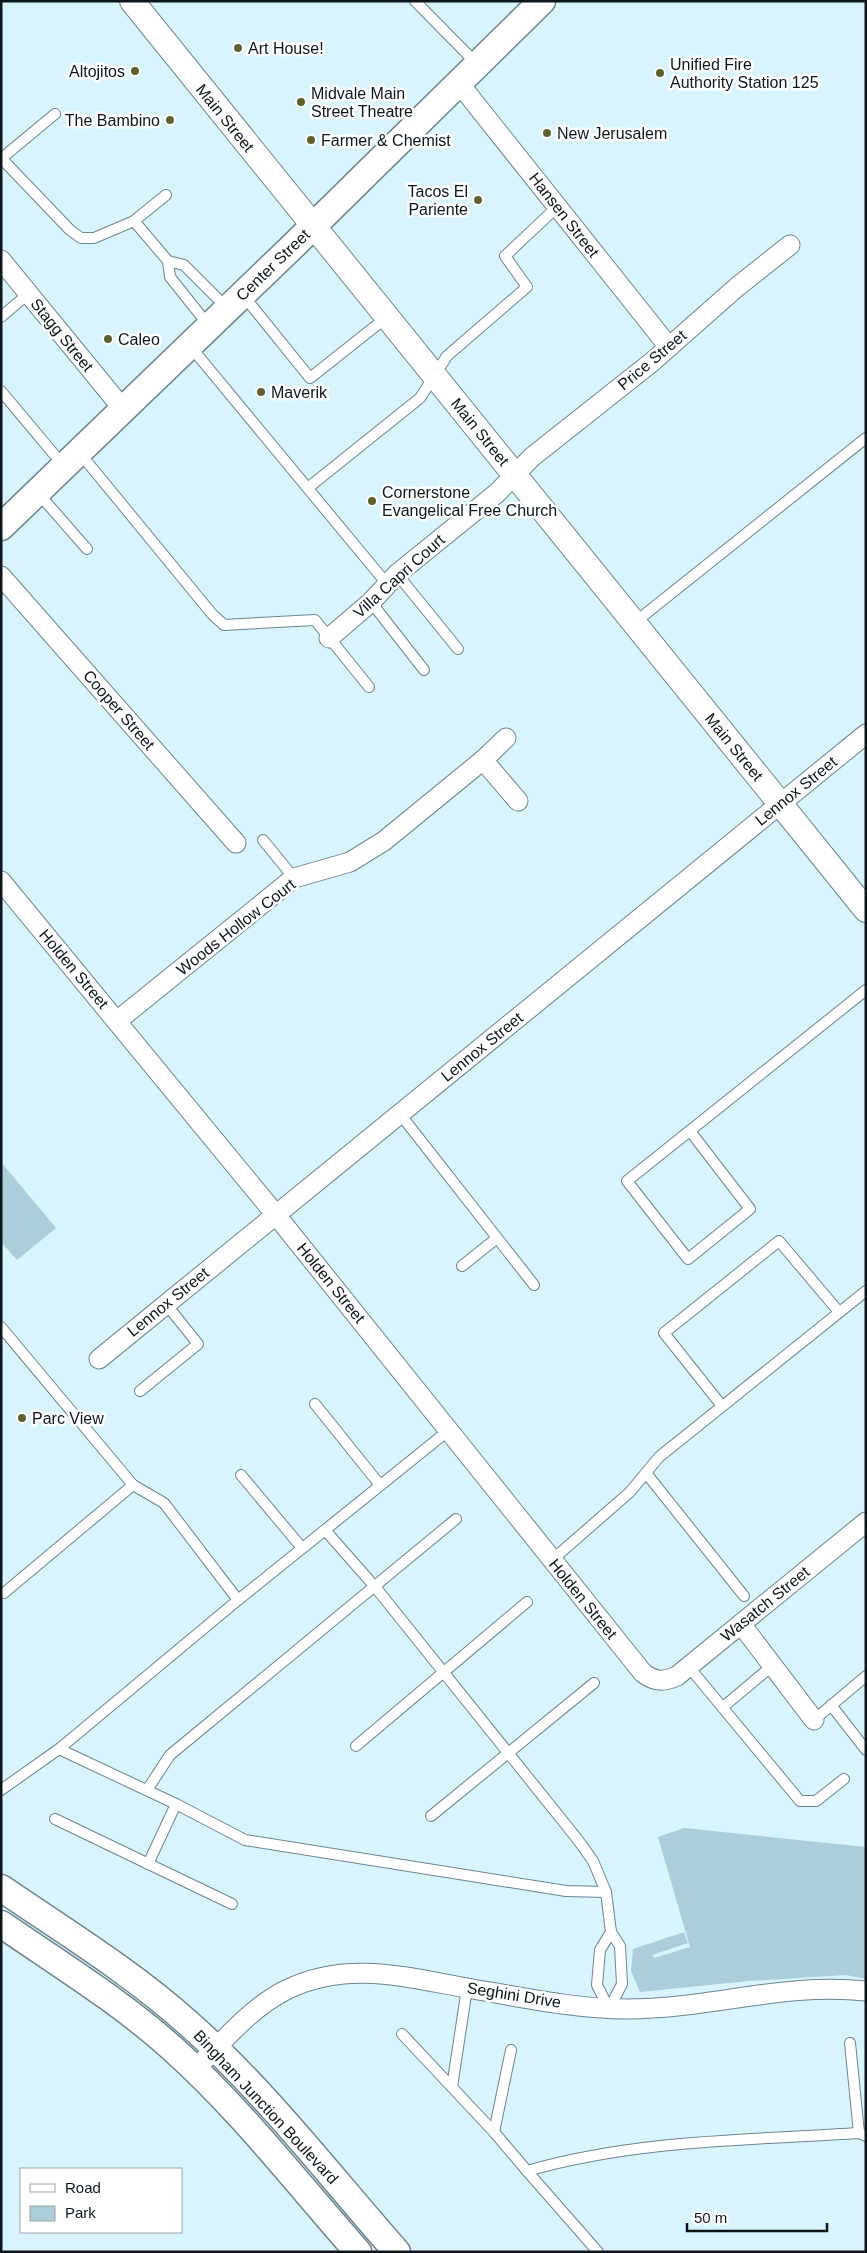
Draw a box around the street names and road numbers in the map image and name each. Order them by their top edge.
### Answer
street label: Main Street [193,81,258,156]
street label: Hansen Street [526,169,603,261]
street label: Center Street [233,225,314,304]
street label: Stagg Street [27,295,97,375]
street label: Price Street [615,326,690,393]
street label: Main Street [448,395,513,470]
street label: Villa Capri Court [350,530,448,621]
street label: Cooper Street [80,667,158,754]
street label: Main Street [702,710,767,785]
street label: Lennox Street [752,753,840,829]
street label: Woods Hollow Court [173,875,299,979]
street label: Holden Street [36,926,112,1012]
street label: Lennox Street [438,1009,526,1085]
street label: Holden Street [294,1240,369,1327]
street label: Lennox Street [124,1264,212,1340]
street label: Holden Street [546,1556,621,1643]
street label: Wasatch Street [717,1563,813,1645]
street label: Seghini Drive [466,1979,562,2011]
street label: Bingham Junction Boulevard [190,2027,342,2187]

